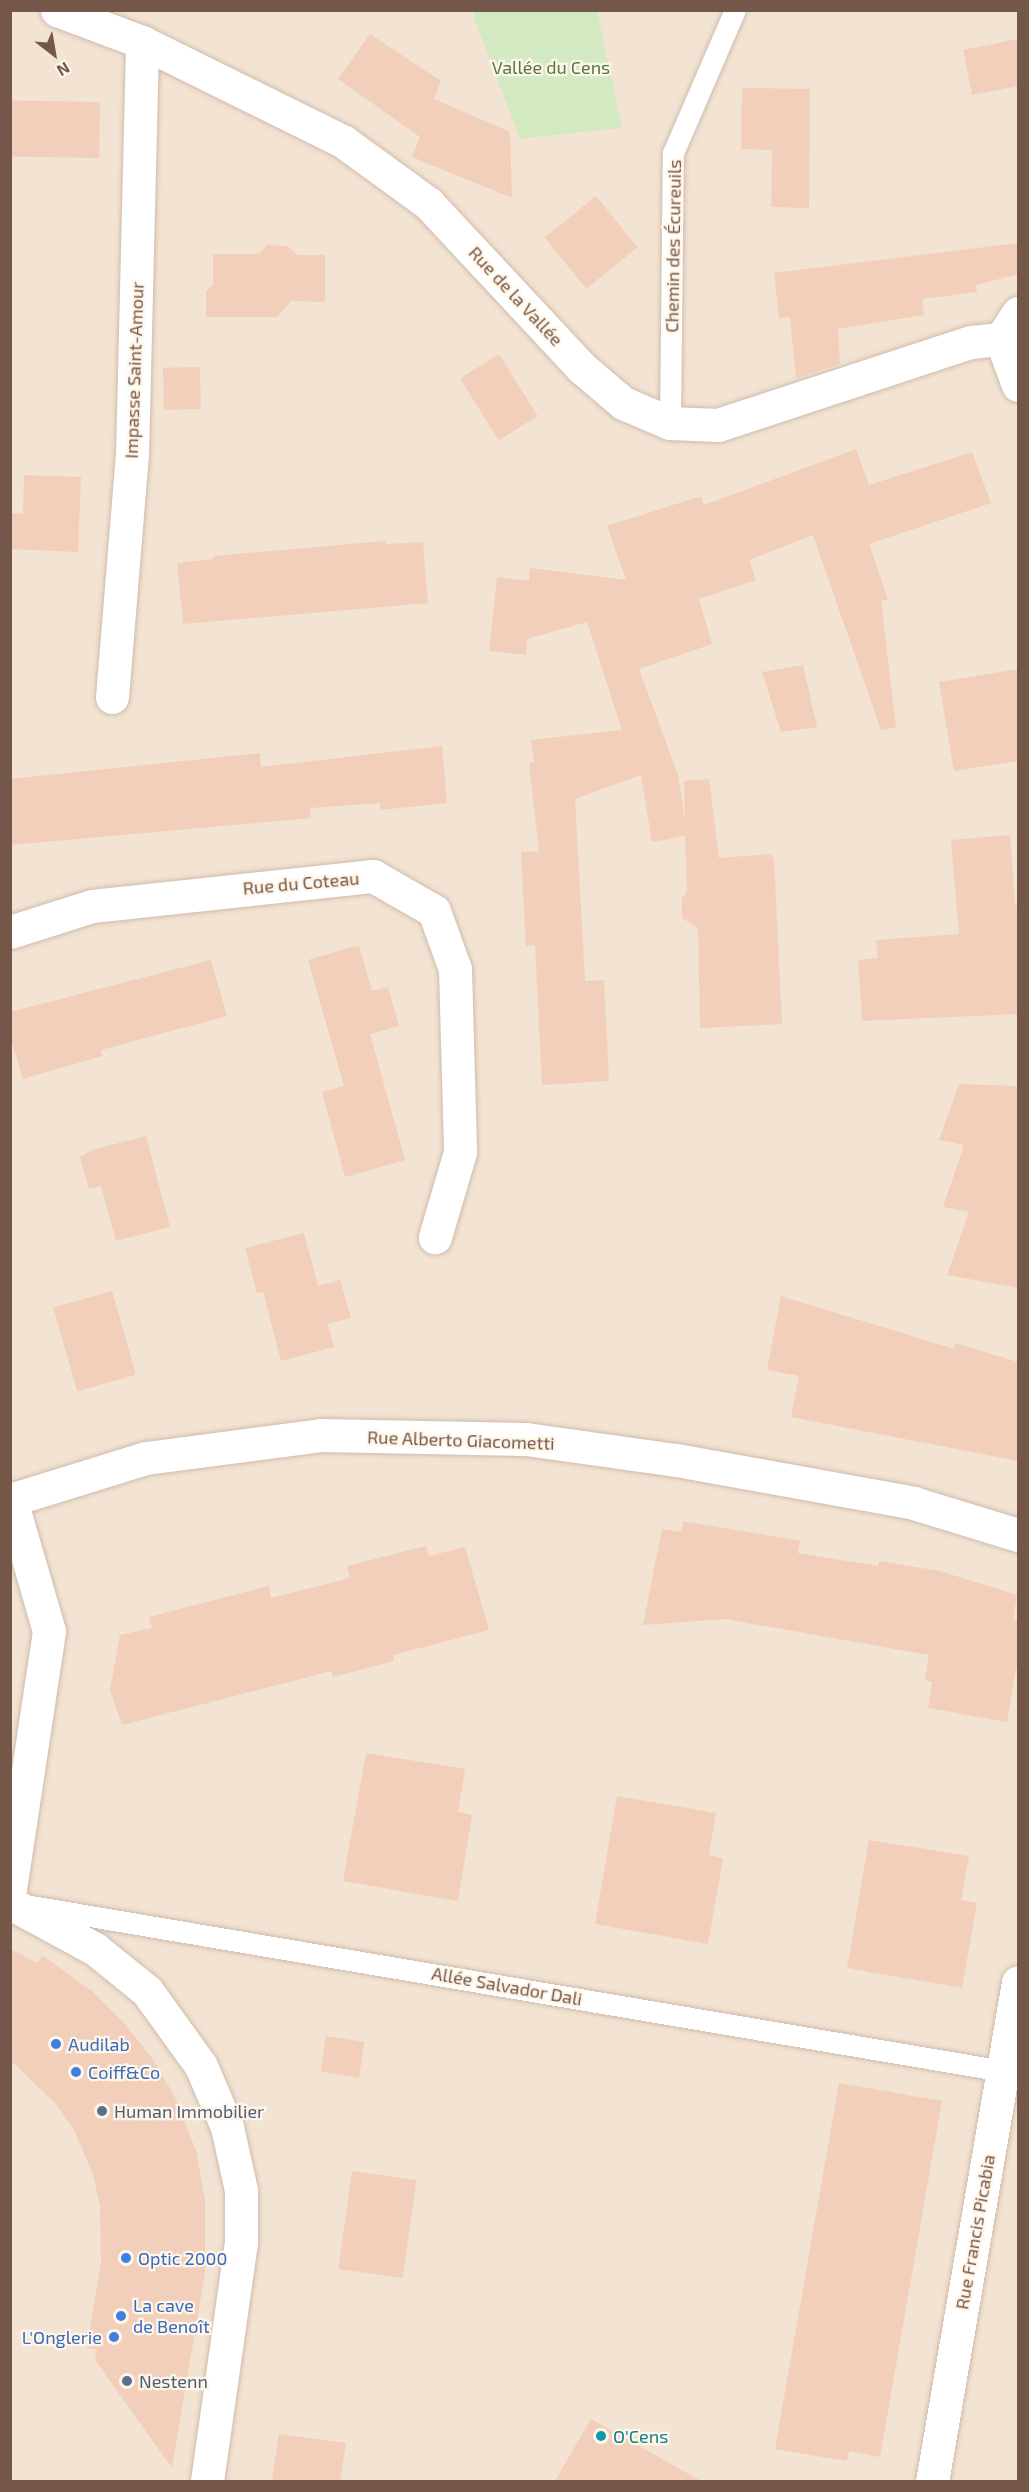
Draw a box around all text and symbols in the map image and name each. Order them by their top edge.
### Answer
north arrow [24,24,84,84]
park label: Vallée du Cens [492,56,610,78]
text: N [54,59,73,81]
street label: Chemin des Écureuils [661,159,685,333]
street label: Rue de la Vallée [464,242,568,350]
street label: Impasse Saint-Amour [120,281,148,459]
street label: Rue du Coteau [242,867,360,899]
street label: Rue Alberto Giacometti [367,1426,555,1454]
street label: Allée Salvador Dali [430,1962,584,2010]
place label: Audilab [68,2033,130,2055]
marker: Audilab [49,2037,63,2051]
place label: Coiff&Co [88,2061,160,2083]
marker: Coiff&Co [69,2065,83,2079]
place label: Human Immobilier [114,2100,264,2122]
marker: Human Immobilier [95,2104,109,2118]
street label: Rue Francis Picabia [951,2153,999,2311]
place label: Optic 2000 [138,2247,227,2269]
marker: Optic 2000 [119,2251,133,2265]
place label: La cave de Benoît [133,2295,210,2338]
marker: La cave de Benoît [114,2309,128,2323]
place label: L'Onglerie [22,2326,102,2348]
marker: L'Onglerie [107,2330,121,2344]
place label: Nestenn [139,2370,208,2392]
marker: Nestenn [120,2374,134,2388]
place label: O'Cens [613,2425,668,2447]
marker: O'Cens [594,2429,608,2443]

